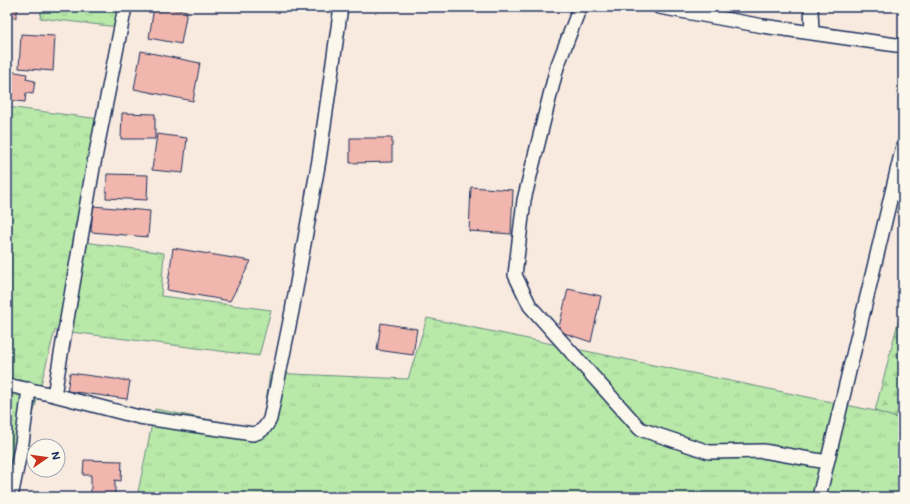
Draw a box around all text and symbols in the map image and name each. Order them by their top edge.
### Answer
north arrow [26,438,66,478]
text: N [48,450,64,461]

